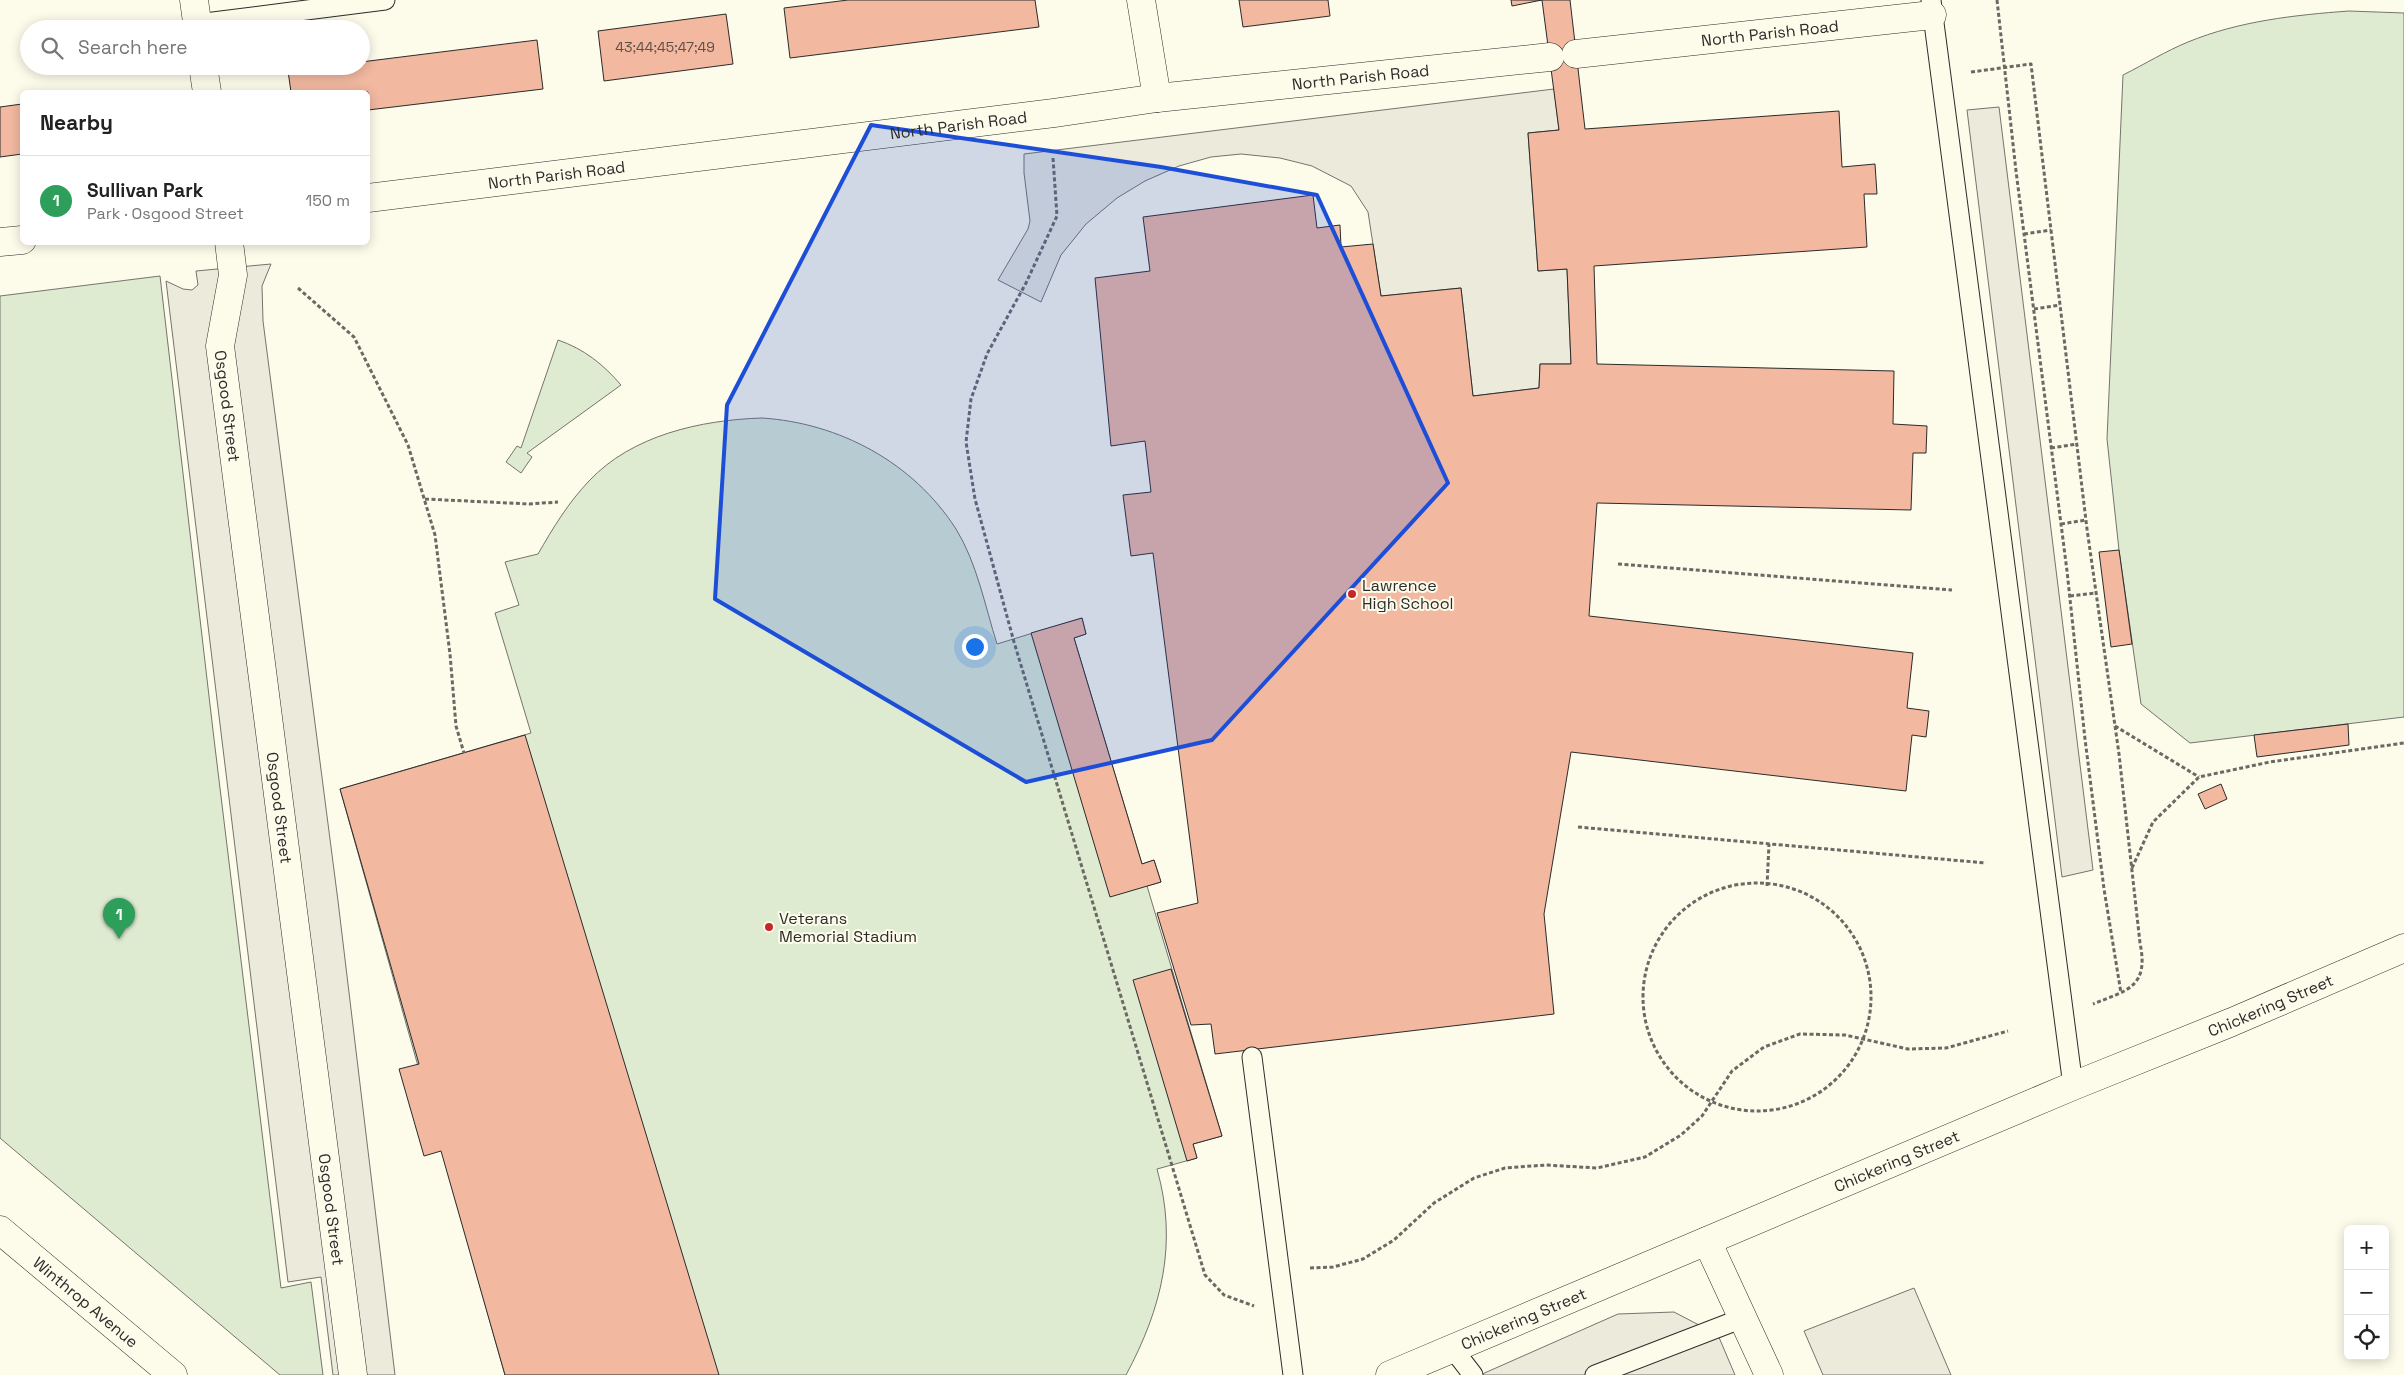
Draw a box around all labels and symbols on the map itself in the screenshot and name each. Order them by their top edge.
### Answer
street label: North Parish Road [1700,15,1840,51]
house number: 43;44;45;47;49 [615,38,715,56]
street label: North Parish Road [1291,60,1430,95]
street label: North Parish Road [889,106,1028,144]
street label: North Parish Road [487,156,626,194]
street label: Osgood Street [210,349,245,463]
place label: Lawrence High School [1362,575,1453,614]
marker: Lawrence High School [1346,588,1358,600]
your location [962,634,988,660]
street label: Osgood Street [262,751,297,865]
pin: 1 [103,898,135,939]
place label: Veterans Memorial Stadium [779,908,917,947]
marker: Veterans Memorial Stadium [763,921,775,933]
street label: Chickering Street [2205,970,2337,1042]
street label: Chickering Street [1831,1125,1963,1197]
street label: Osgood Street [313,1152,349,1267]
street label: Winthrop Avenue [29,1252,143,1352]
street label: Chickering Street [1458,1283,1590,1355]

